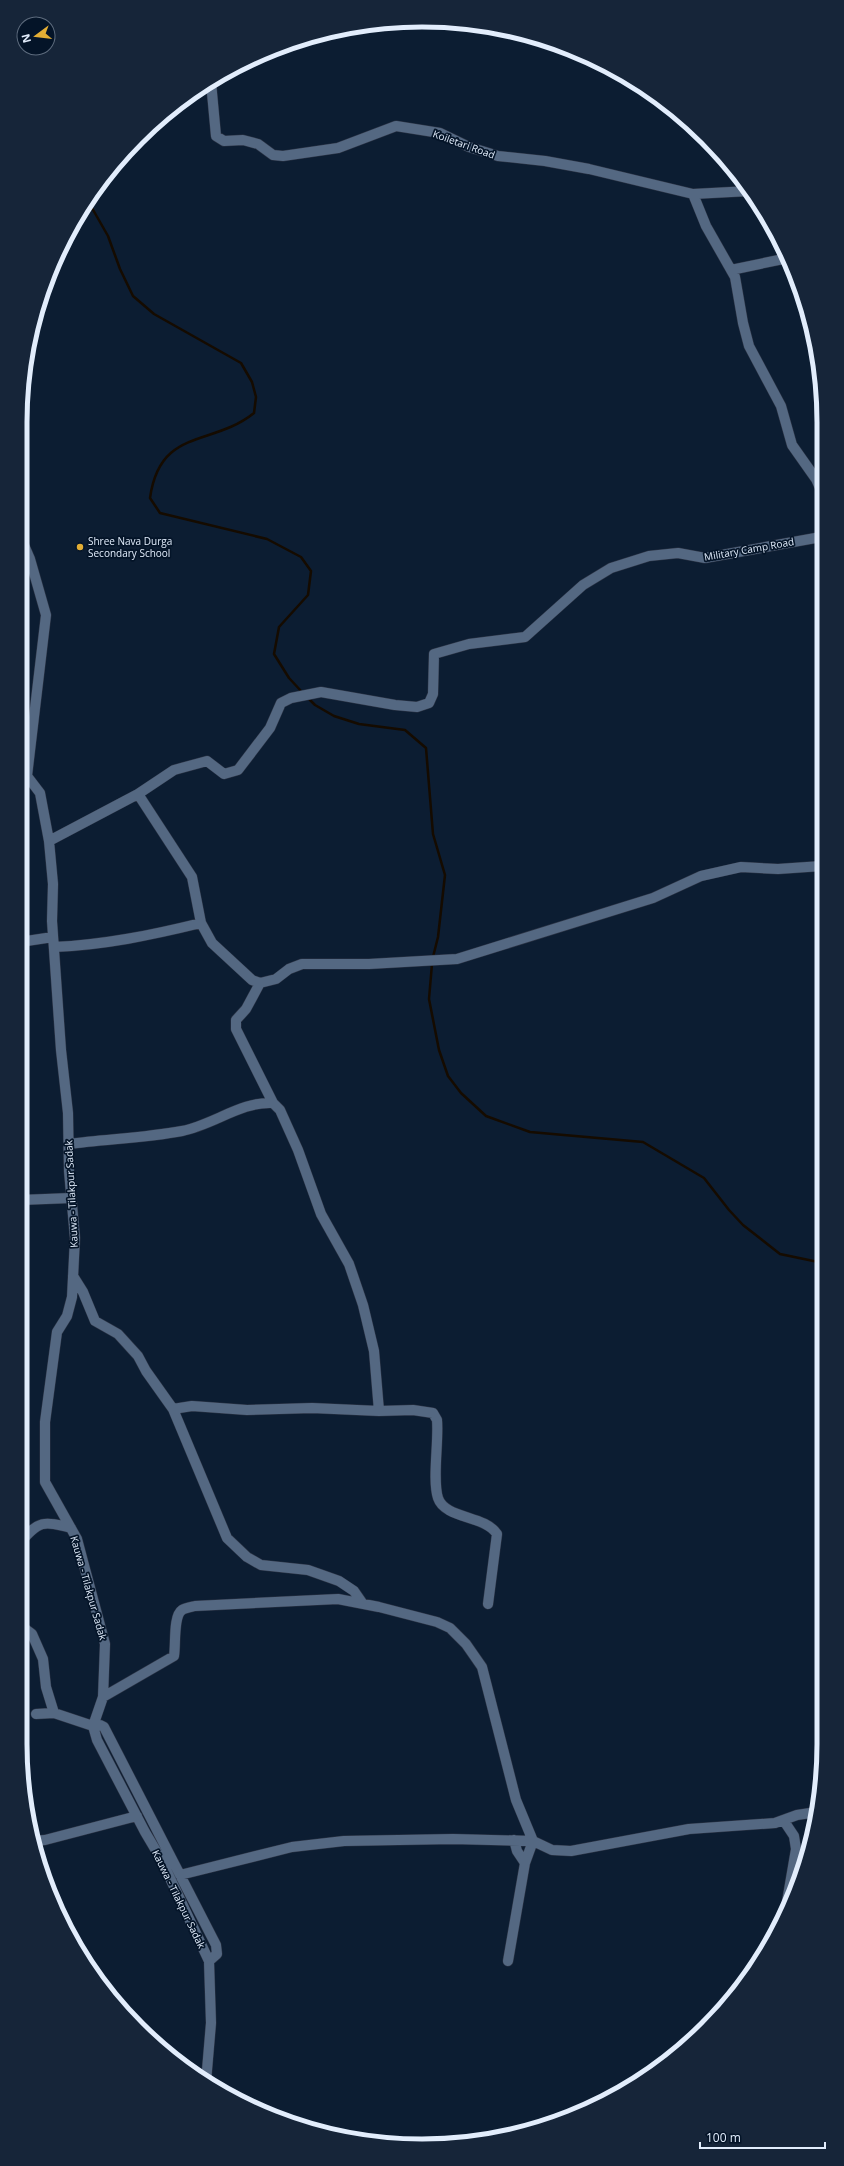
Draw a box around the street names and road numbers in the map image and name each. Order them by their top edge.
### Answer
street label: Koiletari Road [431,126,497,162]
street label: Military Camp Road [703,534,795,564]
street label: Kauwa - Tilakpur Sadak [61,1139,81,1248]
street label: Kauwa - Tilakpur Sadak [67,1534,111,1642]
street label: Kauwa - Tilakpur Sadak [149,1847,209,1951]

